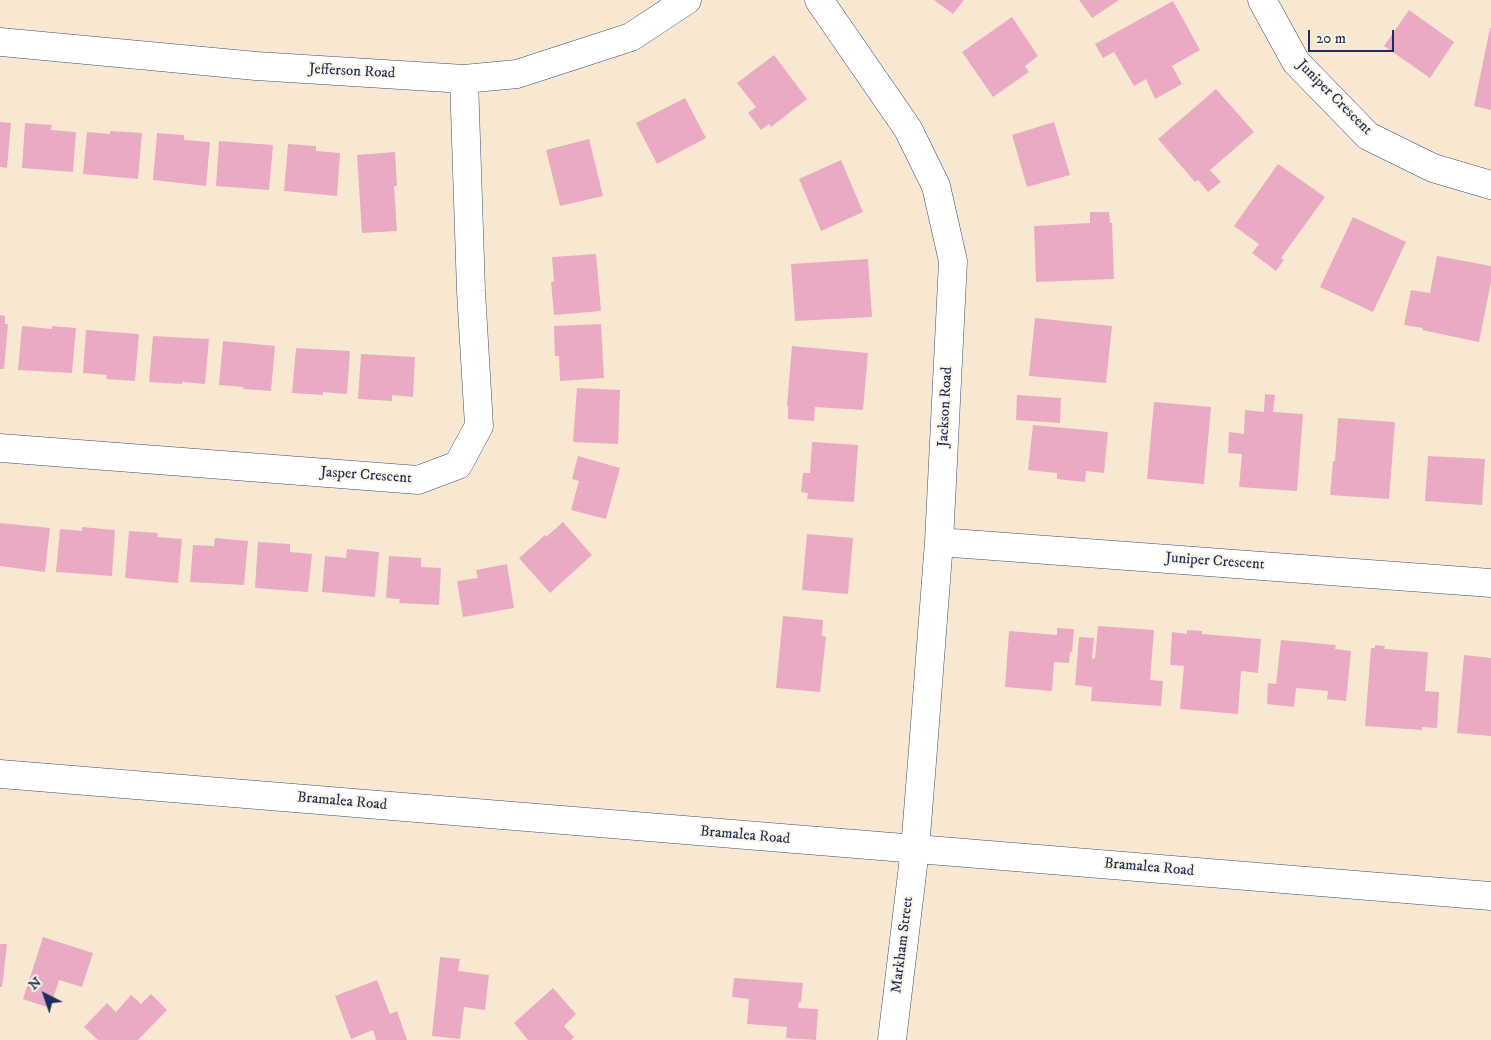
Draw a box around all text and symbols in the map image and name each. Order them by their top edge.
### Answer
scale bar [1311,20,1397,52]
text: 20 m [1316,29,1346,48]
street label: Juniper Crescent [1293,57,1375,139]
street label: Jefferson Road [308,61,396,83]
street label: Jackson Road [935,366,957,448]
street label: Jasper Crescent [320,464,412,488]
street label: Juniper Crescent [1165,550,1265,574]
street label: Bramalea Road [296,789,388,815]
street label: Bramalea Road [699,823,791,849]
street label: Bramalea Road [1103,855,1195,881]
street label: Markham Street [888,896,918,994]
north arrow [20,970,70,1020]
text: N [25,973,45,994]

